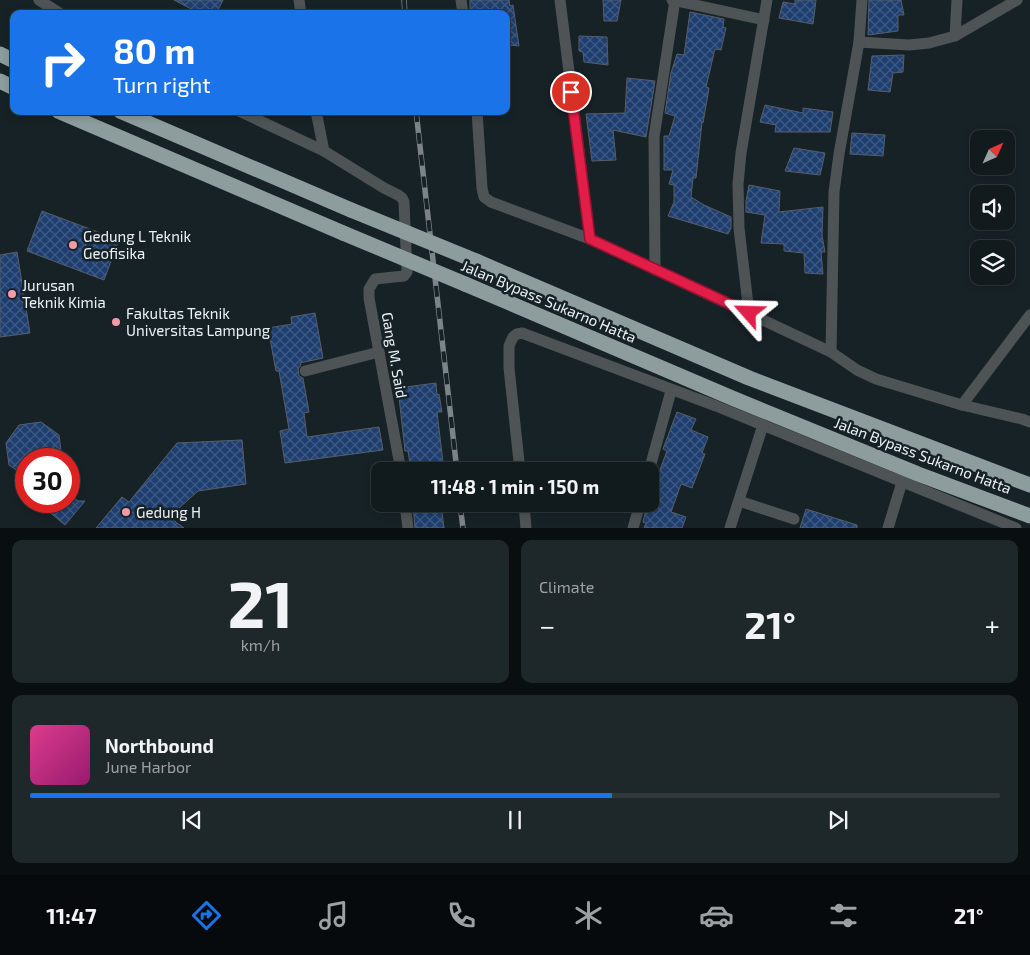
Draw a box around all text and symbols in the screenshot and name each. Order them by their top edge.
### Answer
text: 80 m [113,29,195,71]
icon: right [30,30,95,95]
text: Turn right [113,71,211,97]
pin [550,71,592,113]
icon: arrive [557,78,585,106]
north arrow [970,130,1015,175]
map controls [970,130,1015,285]
button: sound [970,185,1015,230]
place label: Gedung L Teknik Geofisika [83,227,192,262]
marker: Gedung L Teknik Geofisika [67,239,79,251]
button: layers [970,240,1015,285]
street label: Jalan Bypass Sukarno Hatta [459,256,639,346]
place label: Jurusan Teknik Kimia [22,276,106,311]
position arrow [722,286,774,338]
marker: Jurusan Teknik Kimia [6,288,18,300]
place label: Fakultas Teknik Universitas Lampung [126,304,271,339]
street label: Gang M. Said [379,311,411,399]
marker: Fakultas Teknik Universitas Lampung [110,316,122,328]
street label: Jalan Bypass Sukarno Hatta [832,413,1014,497]
speed limit sign: 30 [15,448,80,513]
text: 11:48 · 1 min · 150 m [431,475,599,498]
place label: Gedung H [136,503,201,521]
marker: Gedung H [120,506,132,518]
text: 21 [228,563,293,641]
text: Climate [539,577,594,596]
text: 21° [744,601,796,647]
text: − [539,608,555,642]
text: + [985,608,1000,642]
text: km/h [241,635,280,654]
text: Northbound [105,734,214,757]
text: June Harbor [105,757,192,776]
icon: previous [178,806,206,834]
icon: pause [501,806,529,834]
icon: next [824,806,852,834]
icon: directions [189,898,224,933]
icon: music [316,898,351,933]
icon: phone [444,898,479,933]
icon: climate [571,898,606,933]
icon: car [699,898,734,933]
icon: filters [826,898,861,933]
text: 11:47 [46,902,97,928]
text: 21° [954,902,984,928]

